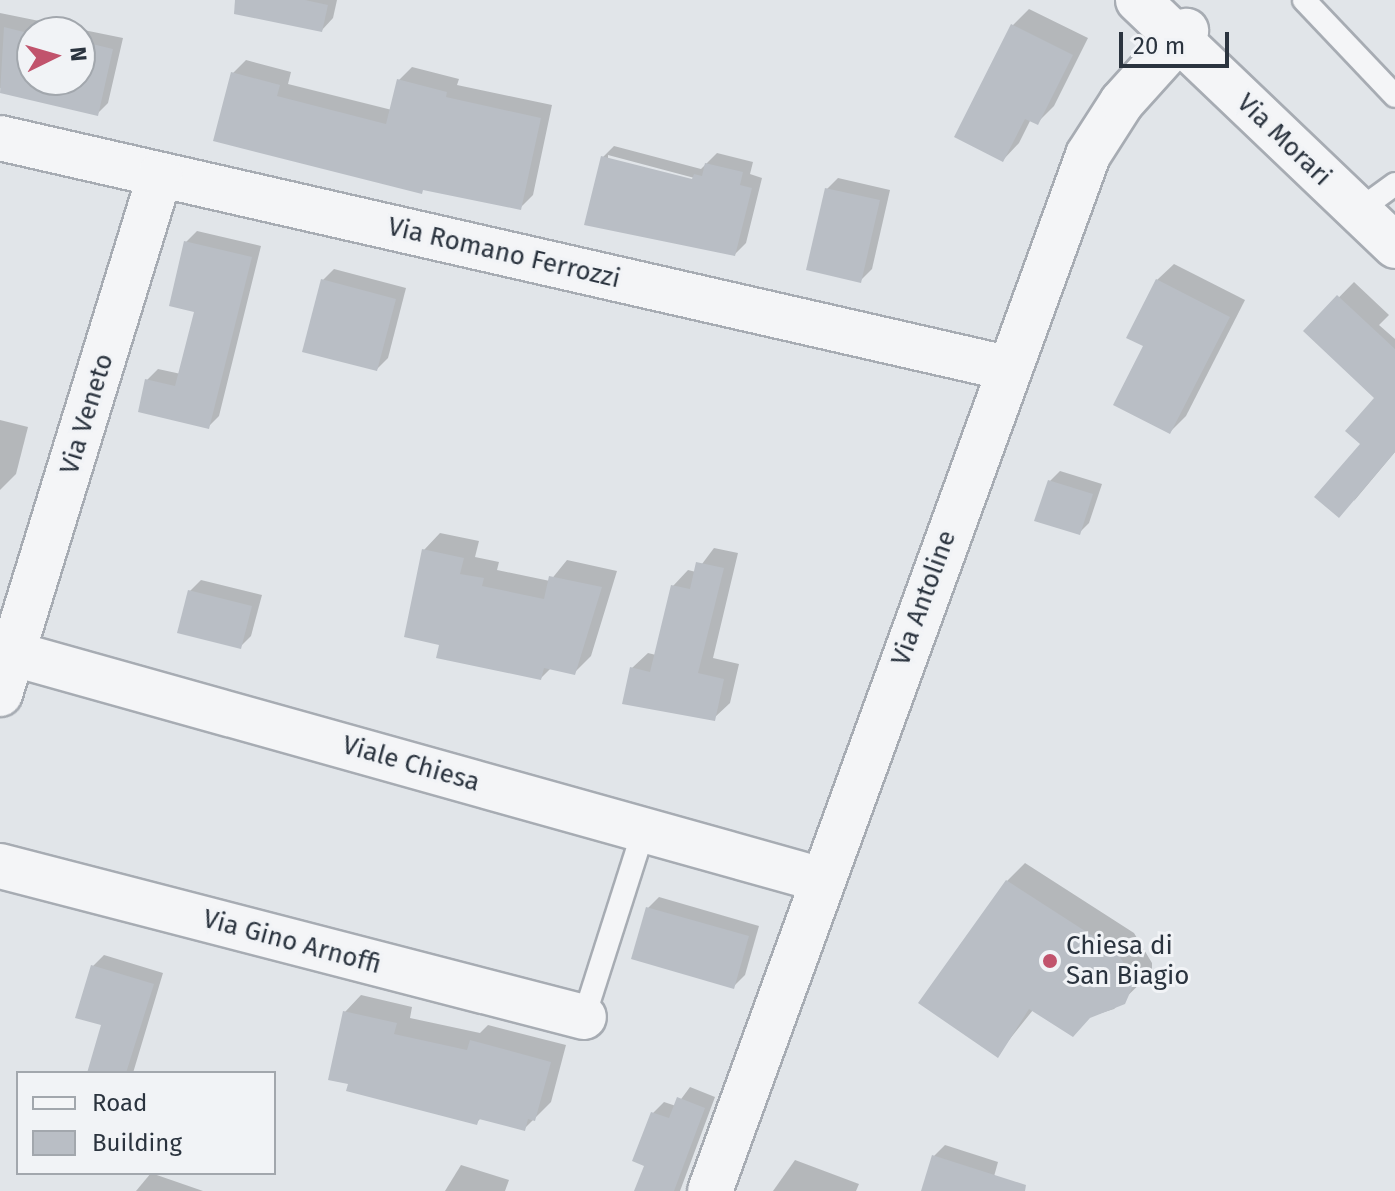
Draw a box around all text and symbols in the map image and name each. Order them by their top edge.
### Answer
north arrow [16,16,96,96]
scale bar [1123,16,1233,66]
text: 20 m [1133,32,1185,60]
text: N [64,46,92,62]
street label: Via Morari [1230,87,1338,193]
street label: Via Romano Ferrozzi [385,211,623,295]
street label: Via Veneto [54,350,120,478]
street label: Via Antoline [885,526,963,670]
street label: Viale Chiesa [339,730,483,798]
street label: Via Gino Arnoffi [200,903,384,981]
place label: Chiesa di San Biagio [1066,930,1189,992]
marker: Chiesa di San Biagio [1041,952,1059,970]
legend [16,1071,276,1175]
text: Road [92,1089,147,1117]
text: Building [92,1129,182,1157]

